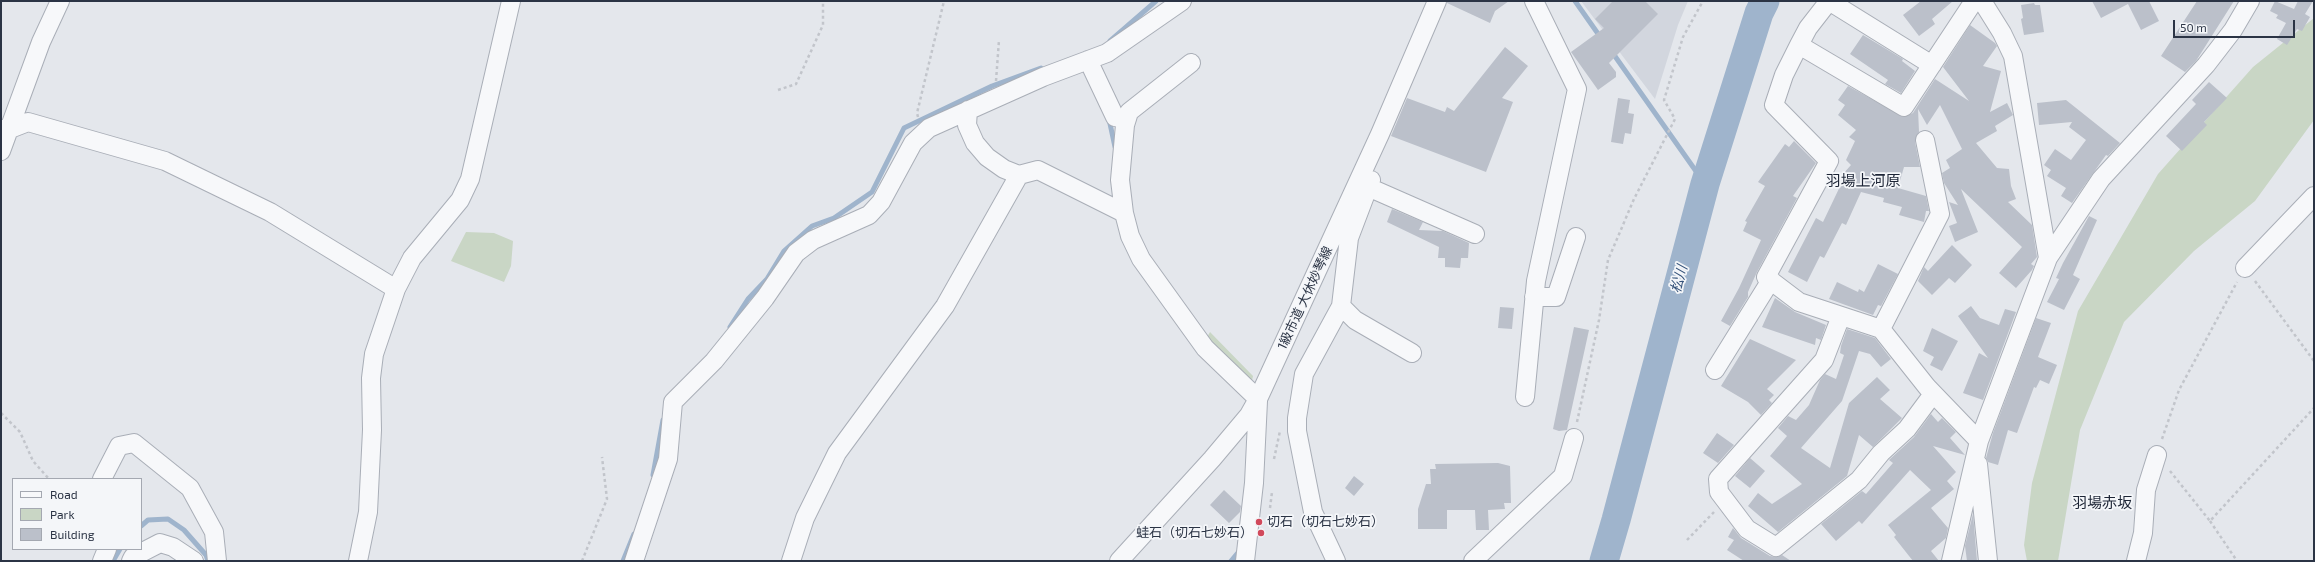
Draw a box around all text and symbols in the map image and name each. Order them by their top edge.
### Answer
scale bar [2175,12,2297,38]
text: 50 m [2180,20,2207,34]
district label: 羽場上河原 [1826,172,1900,190]
street label: 1級市道 大休妙琴線 [1274,244,1336,352]
water label: 松川 [1667,263,1691,295]
legend [12,478,142,550]
text: Road [50,487,78,501]
district label: 羽場赤坂 [2072,494,2132,512]
text: Park [50,507,75,521]
place label: 切石（切石七妙石） [1267,514,1384,530]
marker: 切石（切石七妙石） [1254,517,1264,527]
place label: 蛙石（切石七妙石） [1136,525,1253,541]
text: Building [50,527,94,541]
marker: 蛙石（切石七妙石） [1256,528,1266,538]

